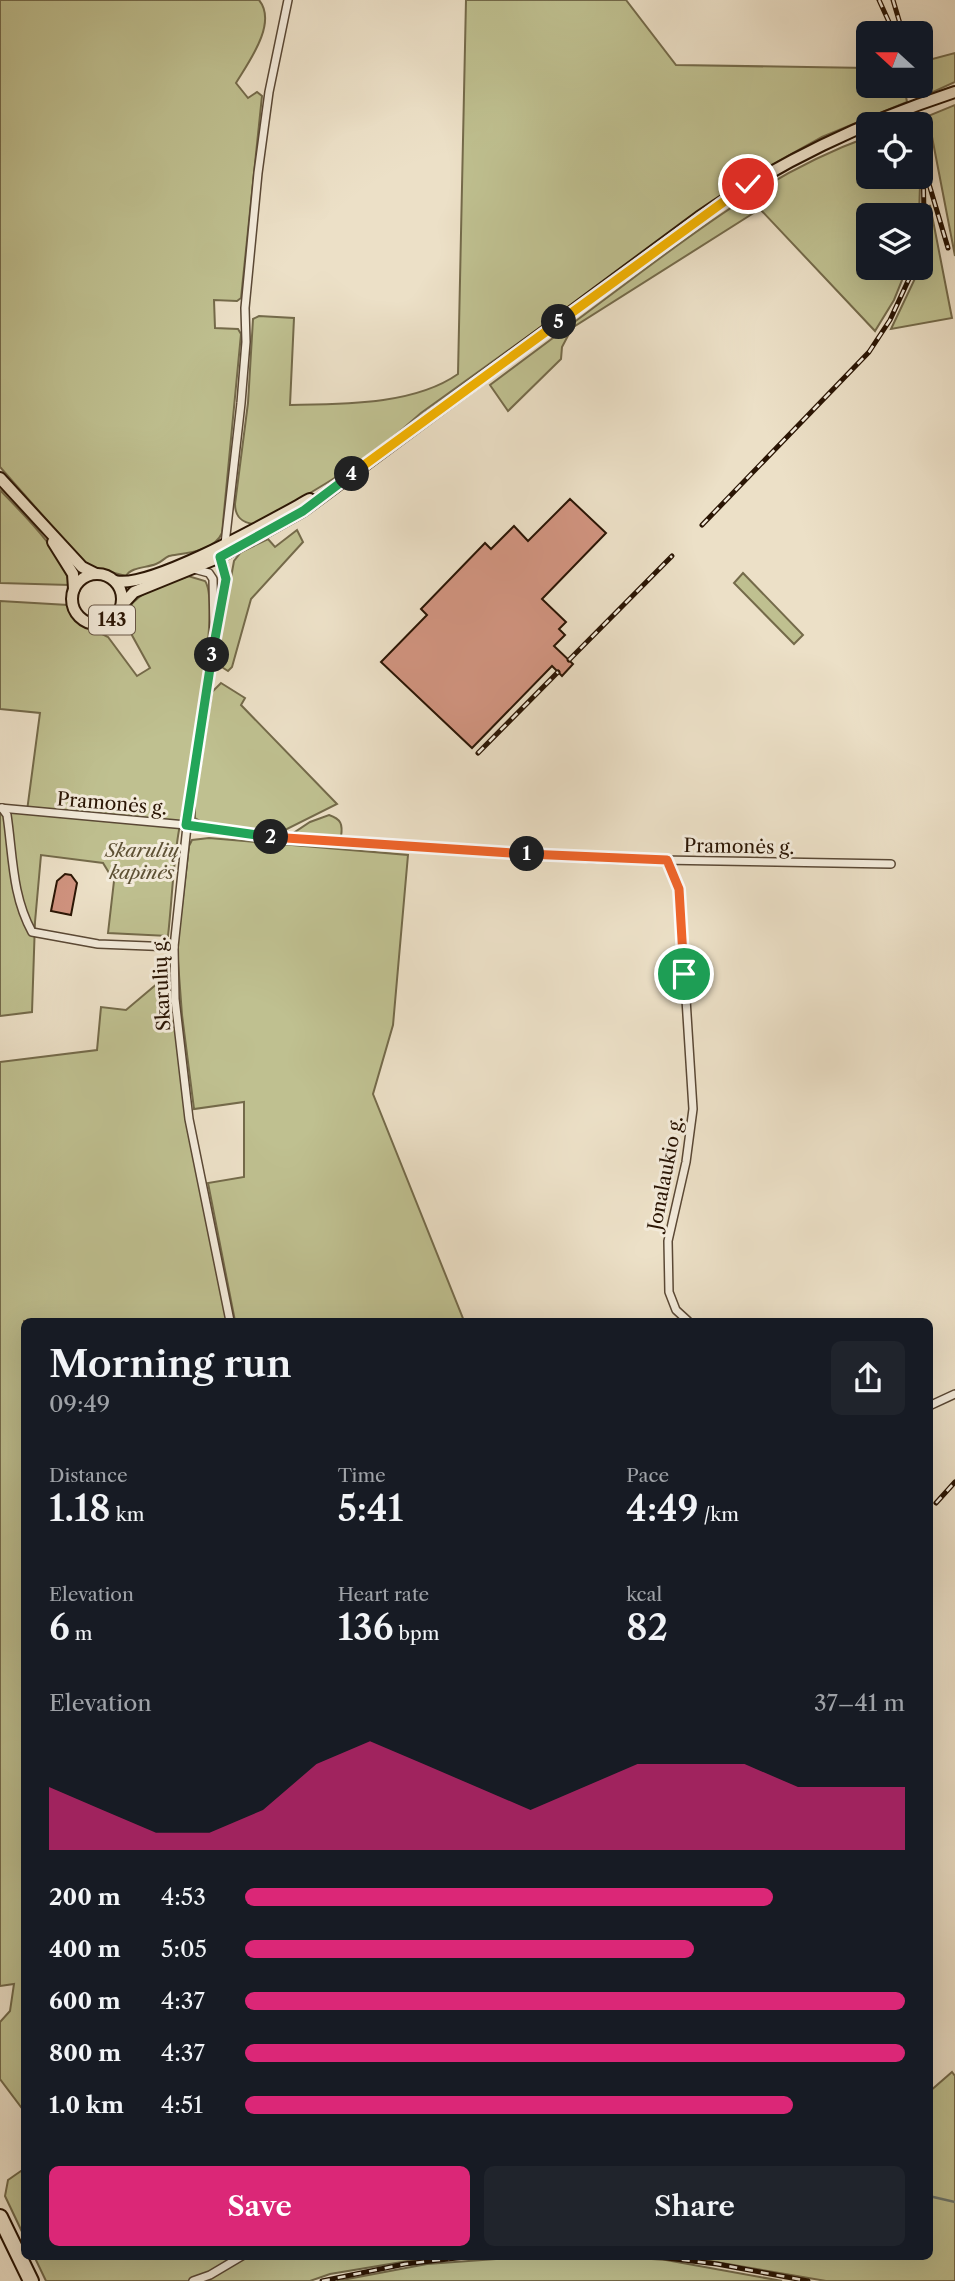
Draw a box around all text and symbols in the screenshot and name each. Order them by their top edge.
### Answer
north arrow [856,21,933,98]
map controls [856,21,933,280]
button: locate [856,112,933,189]
pin [718,154,778,214]
icon: check [729,165,767,203]
button: layers [856,203,933,280]
pin: 5 [542,304,576,340]
text: 5 [553,310,564,333]
pin: 4 [334,456,370,491]
text: 4 [346,462,357,485]
road number: 143 [89,606,135,634]
pin: 3 [194,638,230,672]
text: 3 [206,643,217,666]
street label: Pramonės g. [56,787,168,820]
pin: 2 [254,820,288,854]
text: 2 [265,825,276,848]
street label: Pramonės g. [683,834,795,859]
pin: 1 [510,836,544,872]
park label: Skarulių kapinės [104,839,180,884]
text: 1 [522,842,531,865]
street label: Skarulių g. [148,936,175,1032]
pin [654,944,714,1004]
icon: arrive [665,955,703,993]
street label: Jonalaukio g. [643,1114,688,1235]
text: Morning run [49,1340,292,1387]
button: share [831,1341,905,1415]
text: 09:49 [49,1390,110,1418]
text: Distance [49,1464,128,1487]
text: Time [338,1464,386,1487]
text: Pace [626,1464,669,1487]
text: 1.18 [49,1487,111,1530]
text: 5:41 [338,1487,403,1530]
text: 4:49 [626,1487,698,1530]
text: km [111,1503,144,1526]
text: /km [698,1503,739,1526]
text: Elevation [49,1583,134,1606]
text: Heart rate [338,1583,429,1606]
text: kcal [626,1583,662,1606]
text: 6 [49,1606,70,1649]
text: 136 [338,1606,393,1649]
text: 82 [626,1606,668,1649]
text: m [70,1622,93,1645]
text: bpm [393,1622,439,1645]
text: Elevation [49,1689,152,1717]
text: 37–41 m [814,1689,905,1717]
text: 200 m [49,1883,121,1911]
text: 4:53 [161,1883,206,1911]
text: 400 m [49,1935,121,1963]
text: 5:05 [161,1935,207,1963]
text: 600 m [49,1987,121,2015]
text: 4:37 [161,1987,205,2015]
text: 800 m [49,2039,121,2067]
text: 4:37 [161,2039,205,2067]
text: 1.0 km [49,2091,124,2119]
text: 4:51 [161,2091,203,2119]
button: Save [49,2166,470,2246]
button: Share [484,2166,905,2246]

